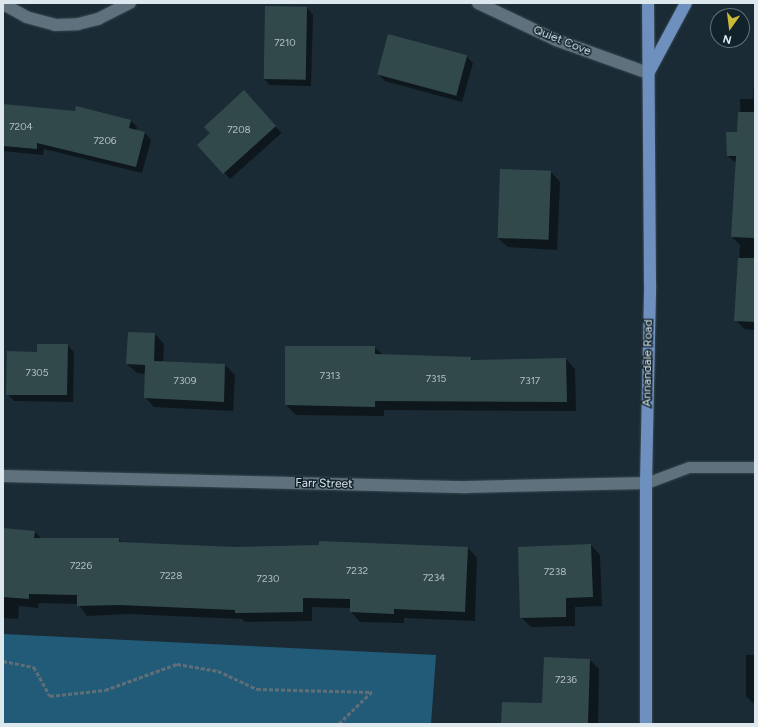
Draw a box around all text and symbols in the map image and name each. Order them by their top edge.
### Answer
north arrow [710,8,750,48]
street label: Quiet Cove [531,23,593,59]
text: N [722,32,733,46]
house number: 7210 [274,37,296,49]
house number: 7204 [9,121,33,133]
house number: 7208 [227,124,251,136]
house number: 7206 [93,135,117,147]
street label: Annandale Road [640,319,656,407]
house number: 7305 [26,367,48,379]
house number: 7313 [320,370,340,382]
house number: 7315 [426,373,446,385]
house number: 7309 [174,375,196,387]
house number: 7317 [520,375,540,387]
street label: Farr Street [295,476,353,492]
house number: 7226 [70,560,92,572]
house number: 7232 [346,565,368,577]
house number: 7238 [544,566,566,578]
house number: 7228 [160,570,182,582]
house number: 7234 [423,572,445,584]
house number: 7230 [257,573,279,585]
house number: 7236 [555,674,577,686]

